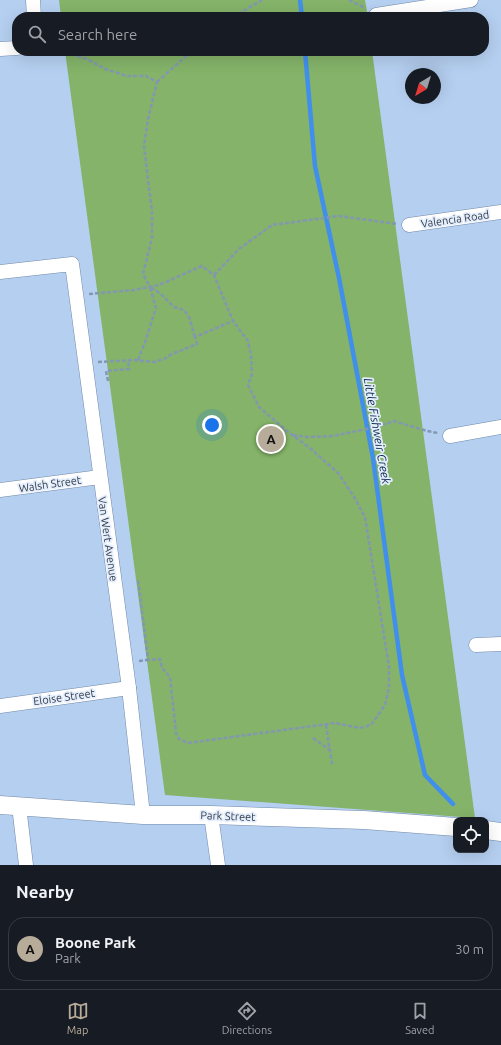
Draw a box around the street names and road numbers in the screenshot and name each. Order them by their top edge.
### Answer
street label: Valencia Road [420,208,490,230]
street label: Walsh Street [18,474,83,494]
street label: Van Wert Avenue [96,496,120,582]
street label: Eloise Street [32,687,96,707]
street label: Park Street [200,809,256,823]

